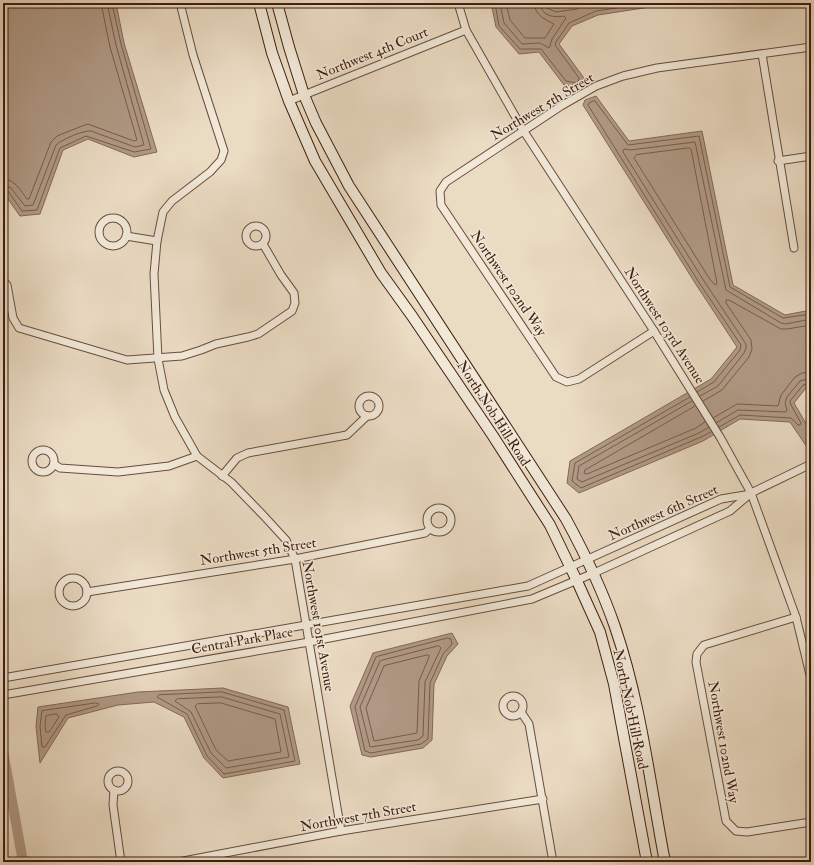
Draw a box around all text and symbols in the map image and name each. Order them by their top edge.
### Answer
street label: Northwest 4th Court [314,23,431,84]
street label: Northwest 5th Street [488,69,597,144]
street label: Northwest 102nd Way [466,227,551,341]
street label: Northwest 103rd Avenue [621,264,709,387]
street label: North Nob Hill Road [453,357,534,469]
street label: Northwest 6th Street [606,480,721,544]
street label: Northwest 5th Street [199,534,318,569]
street label: Northwest 101st Avenue [299,559,338,693]
street label: Central Park Place [190,623,294,658]
street label: North Nob Hill Road [609,648,652,771]
street label: Northwest 102nd Way [703,680,743,805]
street label: Northwest 7th Street [299,798,418,835]

